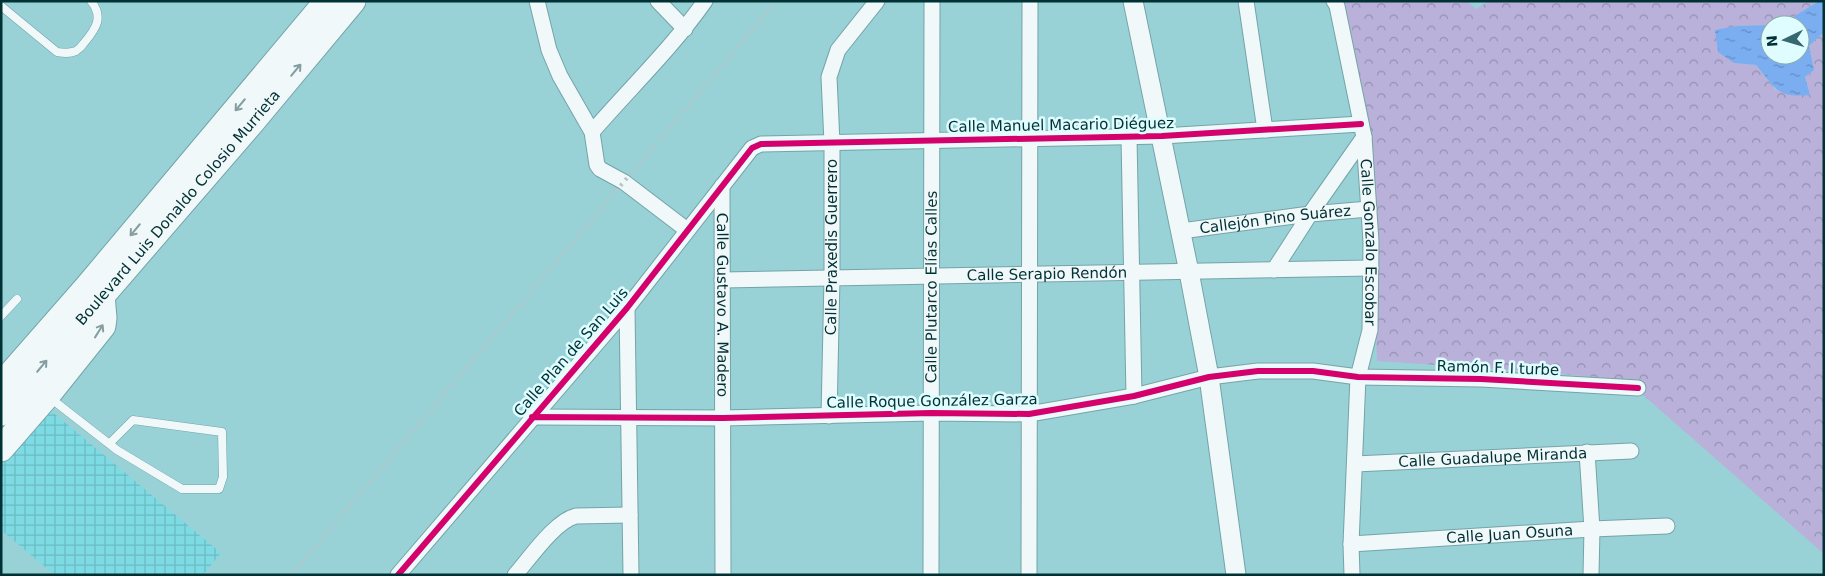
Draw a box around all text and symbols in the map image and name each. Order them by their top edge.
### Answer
north arrow [1760,15,1810,65]
text: N [1764,35,1781,48]
one-way arrow [290,63,302,76]
street label: Boulevard Luis Donaldo Colosio Murrieta [72,86,284,329]
one-way arrow [234,99,245,112]
street label: Calle Manuel Macario Diéguez [948,114,1174,136]
street label: Calle Gonzalo Escobar [1356,158,1380,327]
street label: Calle Praxedis Guerrero [822,159,841,336]
street label: Calle Plutarco Elías Calles [922,190,941,383]
street label: Callejón Pino Suárez [1198,202,1352,237]
street label: Calle Gustavo A. Madero [713,213,732,397]
one-way arrow [129,223,141,236]
street label: Calle Serapio Rendón [966,264,1127,284]
street label: Calle Plan de San Luis [510,284,632,420]
one-way arrow [94,324,104,338]
street label: Ramón F. I turbe [1436,357,1560,379]
one-way arrow [36,359,48,372]
street label: Calle Roque González Garza [826,390,1038,412]
street label: Calle Guadalupe Miranda [1398,444,1588,471]
street label: Calle Juan Osuna [1446,521,1574,547]

